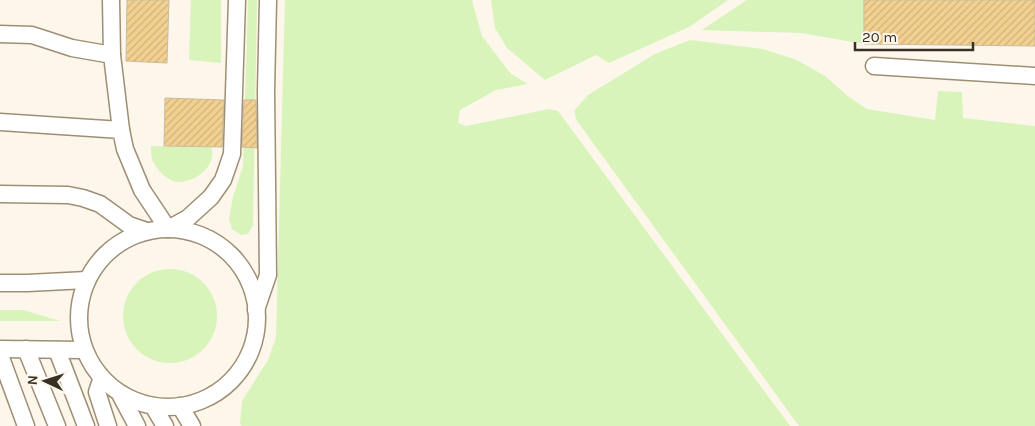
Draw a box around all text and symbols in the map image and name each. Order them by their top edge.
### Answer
scale bar [855,20,972,52]
text: 20 m [862,28,897,46]
north arrow [20,356,70,406]
text: N [24,375,41,386]

